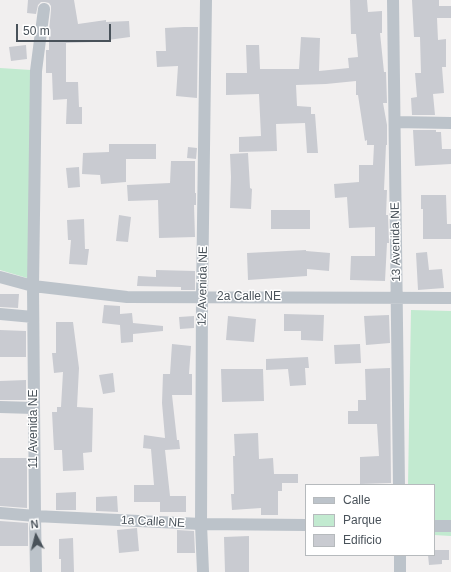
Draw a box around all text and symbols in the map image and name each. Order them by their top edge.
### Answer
scale bar [18,16,113,42]
text: 50 m [23,24,50,38]
street label: 13 Avenida NE [388,202,404,282]
street label: 12 Avenida NE [195,246,211,326]
street label: 2a Calle NE [217,290,281,304]
street label: 11 Avenida NE [27,390,41,468]
legend [305,484,435,556]
text: Calle [343,493,370,507]
street label: 1a Calle NE [121,513,185,531]
text: Parque [343,513,382,527]
north arrow [16,516,56,556]
text: N [30,518,39,531]
text: Edificio [343,533,382,547]

